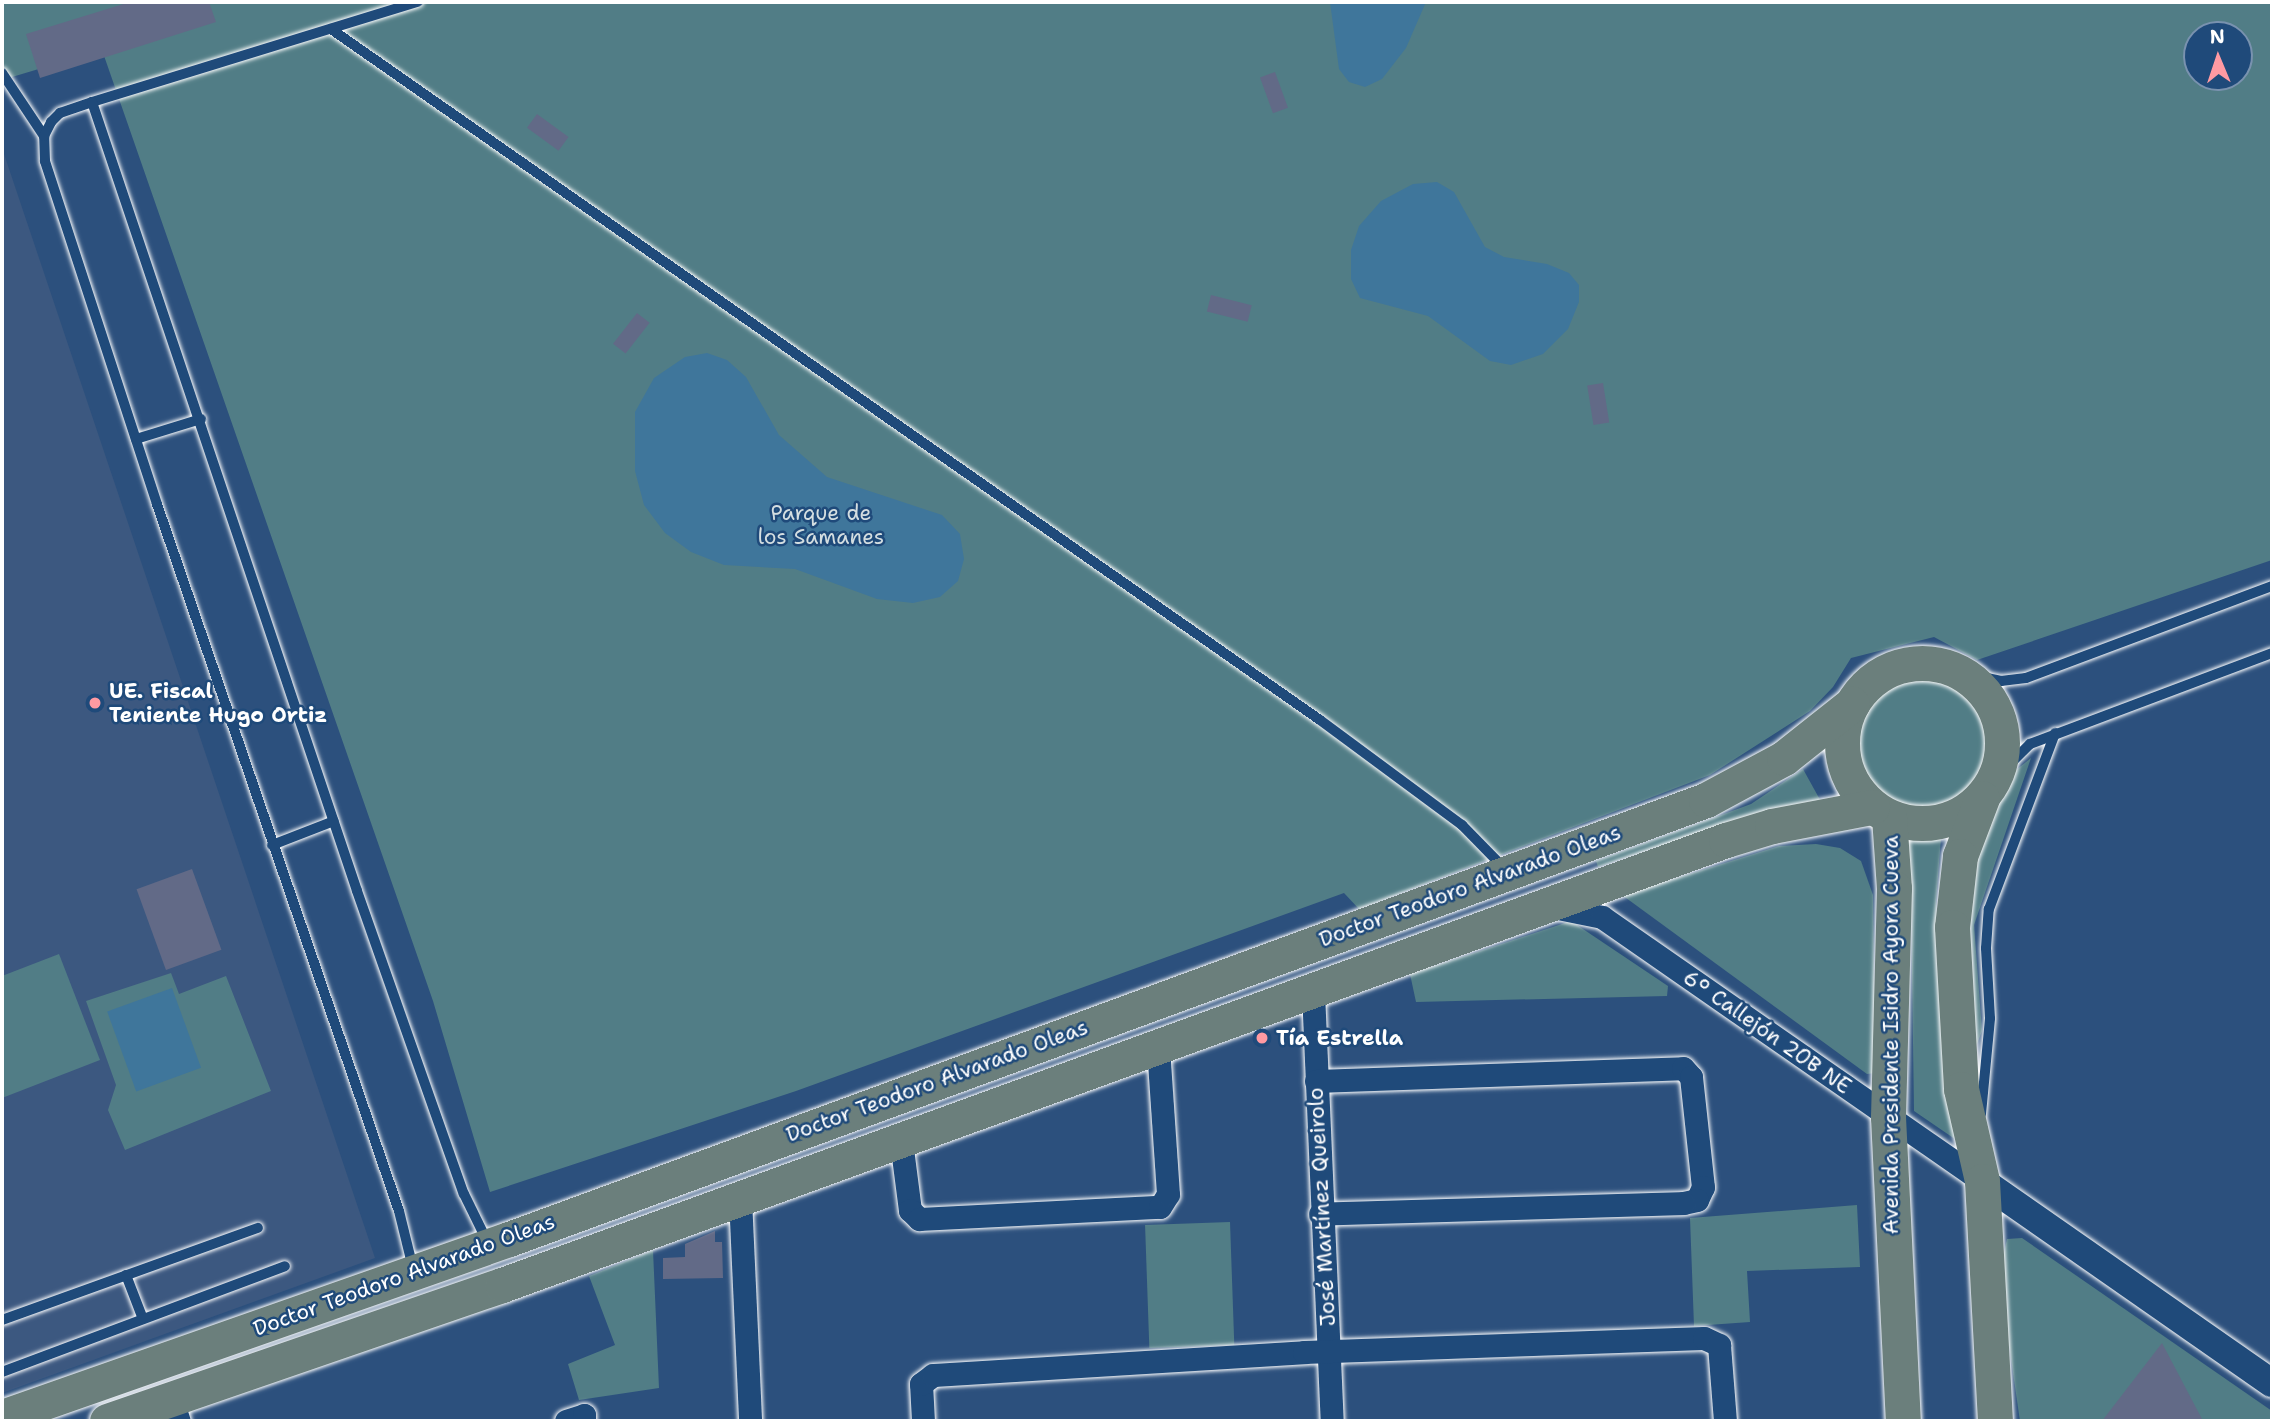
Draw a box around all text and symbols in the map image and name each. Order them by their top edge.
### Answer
north arrow [2183,21,2253,91]
text: N [2209,24,2225,49]
park label: Parque de los Samanes [758,500,884,550]
place label: UE. Fiscal Teniente Hugo Ortiz [109,678,327,728]
marker: UE. Fiscal Teniente Hugo Ortiz [87,695,103,711]
street label: Doctor Teodoro Alvarado Oleas [1316,820,1624,952]
street label: Avenida Presidente Isidro Ayora Cueva [1878,836,1904,1234]
street label: 6° Callejón 20B NE [1678,965,1856,1099]
street label: Doctor Teodoro Alvarado Oleas [783,1015,1091,1147]
place label: Tía Estrella [1276,1025,1403,1051]
marker: Tía Estrella [1254,1030,1270,1046]
street label: José Martínez Queirolo [1303,1087,1341,1327]
street label: Doctor Teodoro Alvarado Oleas [250,1209,558,1341]

